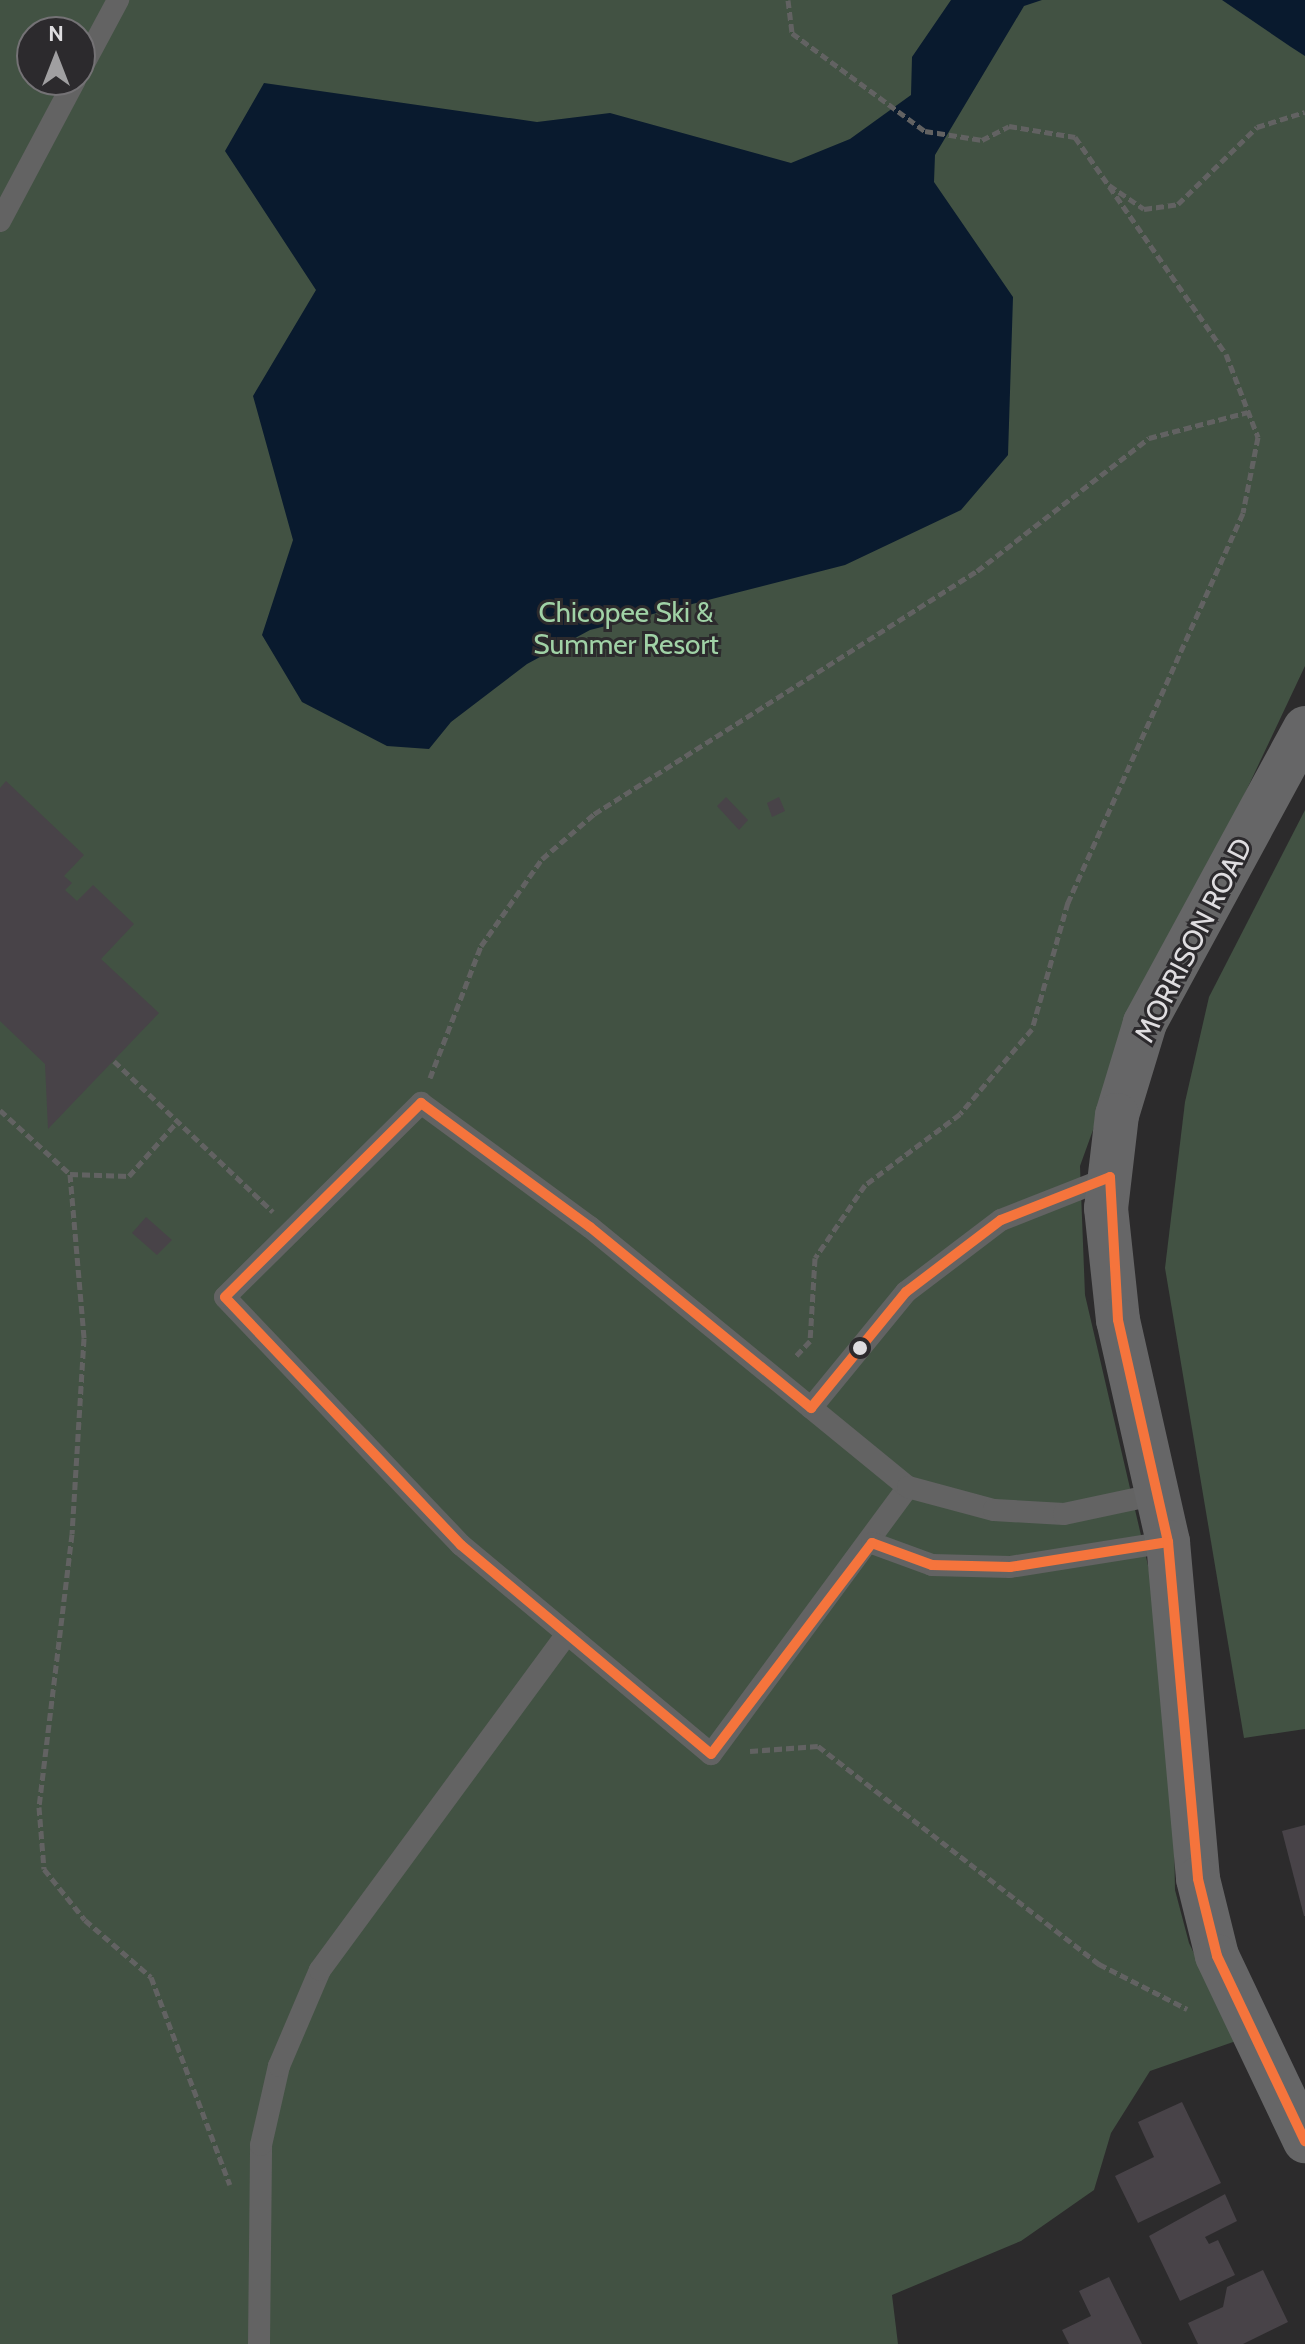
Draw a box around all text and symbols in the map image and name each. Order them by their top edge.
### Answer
north arrow [16,16,96,96]
text: N [48,20,64,47]
park label: Chicopee Ski & Summer Resort [533,595,719,661]
street label: MORRISON ROAD [1127,832,1259,1048]
unlabelled marker [852,1340,868,1356]

